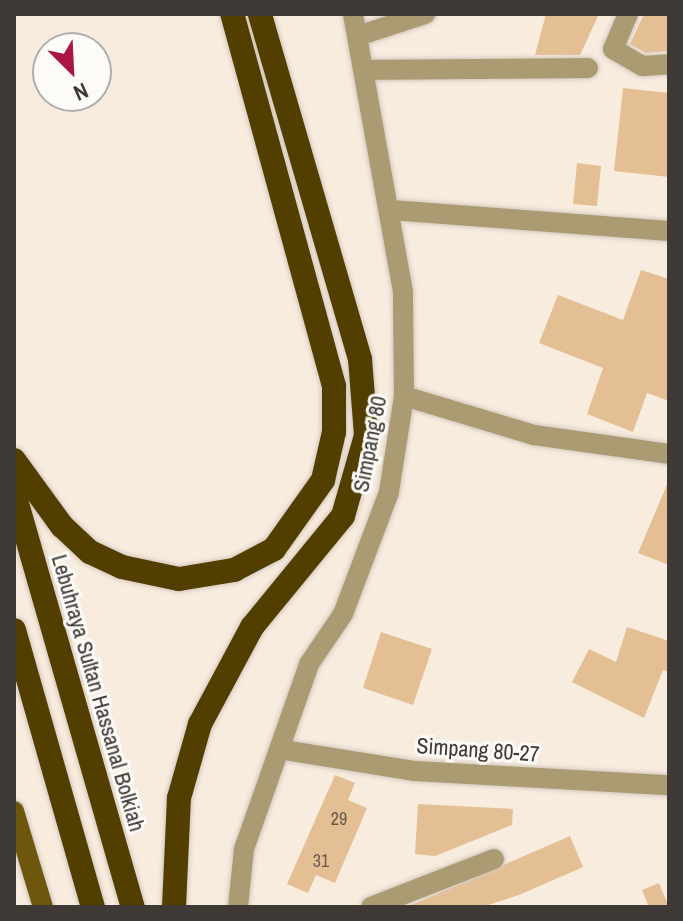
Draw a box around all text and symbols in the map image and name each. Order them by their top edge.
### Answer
north arrow [32,32,112,112]
text: N [69,76,93,108]
street label: Simpang 80 [348,394,392,494]
street label: Lebuhraya Sultan Hassanal Bolkiah [46,552,150,834]
street label: Simpang 80-27 [416,733,540,767]
house number: 29 [331,808,347,830]
house number: 31 [313,850,329,872]

